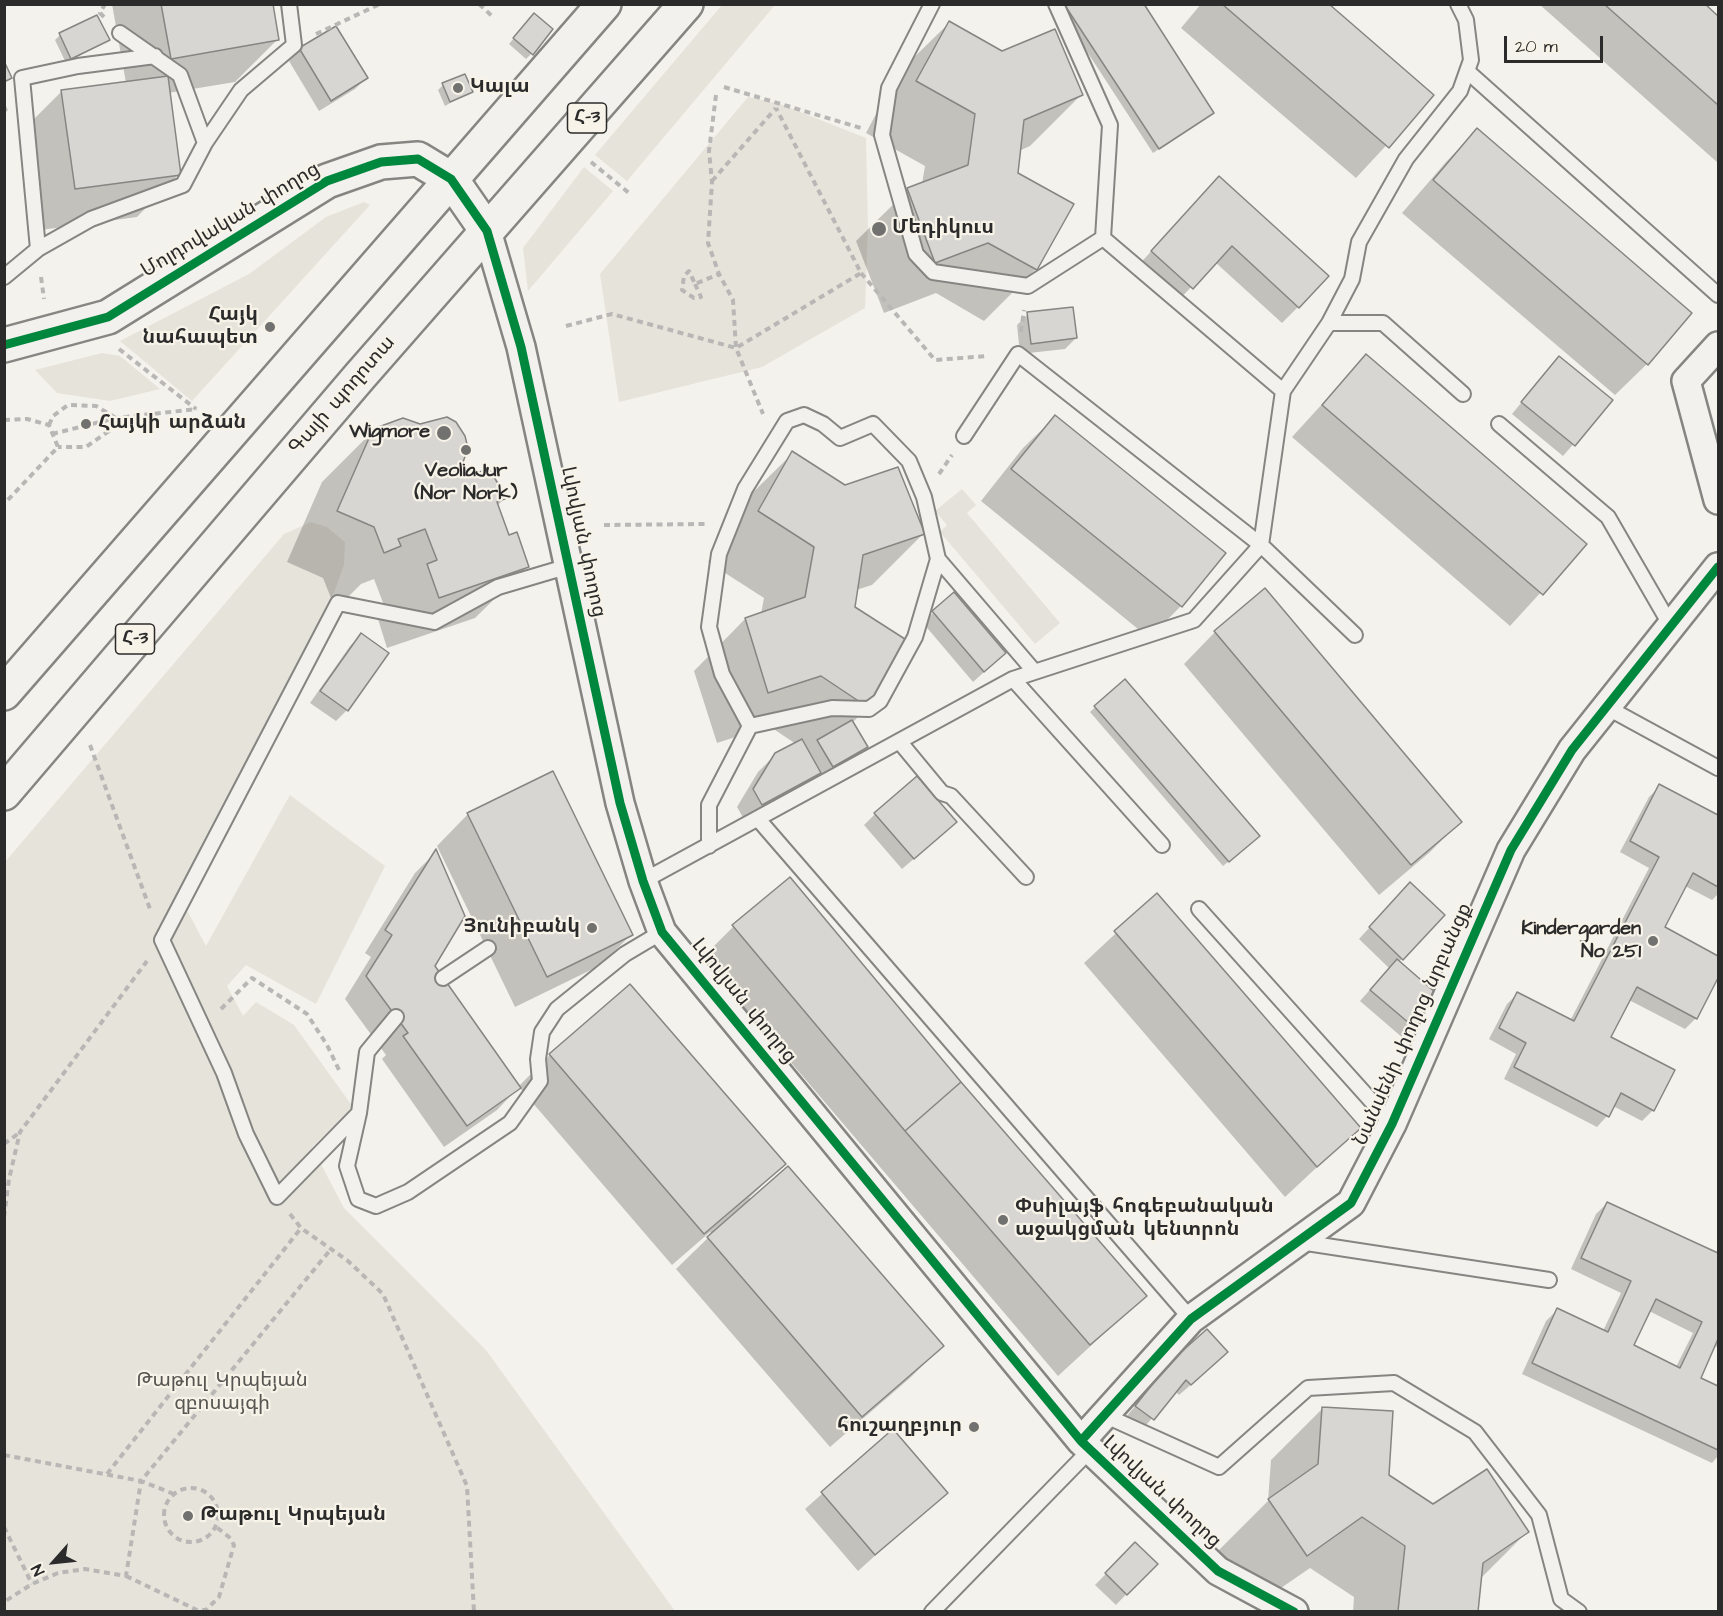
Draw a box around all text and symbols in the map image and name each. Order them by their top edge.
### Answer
scale bar [1507,24,1606,62]
text: 20 m [1515,34,1558,59]
place label: Կալա [470,76,530,100]
marker: Կալա [451,81,465,95]
road number: Հ-3 [568,103,606,133]
street label: Մոլդովական փողոց [137,158,325,284]
place label: Մեդիկուս [892,217,994,241]
marker: Մեդիկուս [870,220,888,238]
place label: Հայկ նահապետ [143,304,258,351]
marker: Հայկ նահապետ [263,320,277,334]
street label: Գայի պողոտա [285,332,401,460]
place label: Հայկի արձան [98,412,246,436]
marker: Հայկի արձան [79,417,93,431]
place label: Wigmore [349,421,430,445]
marker: Wigmore [435,424,453,442]
marker: VeoliaJur (Nor Nork) [459,443,473,457]
place label: VeoliaJur (Nor Nork) [415,460,517,507]
street label: Լվովյան փողոց [554,464,610,620]
road number: Հ-3 [116,624,154,654]
street label: Նանսենի փողոց նրբանցք [1350,900,1478,1150]
place label: Յունիբանկ [464,916,580,940]
place label: Kindergarden No 251 [1521,918,1641,965]
marker: Յունիբանկ [585,921,599,935]
marker: Kindergarden No 251 [1646,934,1660,948]
street label: Լվովյան փողոց [685,935,801,1069]
place label: Փսիլայֆ հոգեբանական աջակցման կենտրոն [1015,1196,1274,1243]
marker: Փսիլայֆ հոգեբանական աջակցման կենտրոն [996,1213,1010,1227]
park label: Թաթուլ Կրպեյան զբոսայգի [136,1370,308,1417]
place label: հուշաղբյուր [837,1415,962,1439]
marker: հուշաղբյուր [967,1420,981,1434]
street label: Լվովյան փողոց [1097,1432,1225,1554]
place label: Թաթուլ Կրպեյան [200,1504,386,1528]
marker: Թաթուլ Կրպեյան [181,1509,195,1523]
north arrow [24,1532,84,1592]
text: N [26,1561,50,1580]

